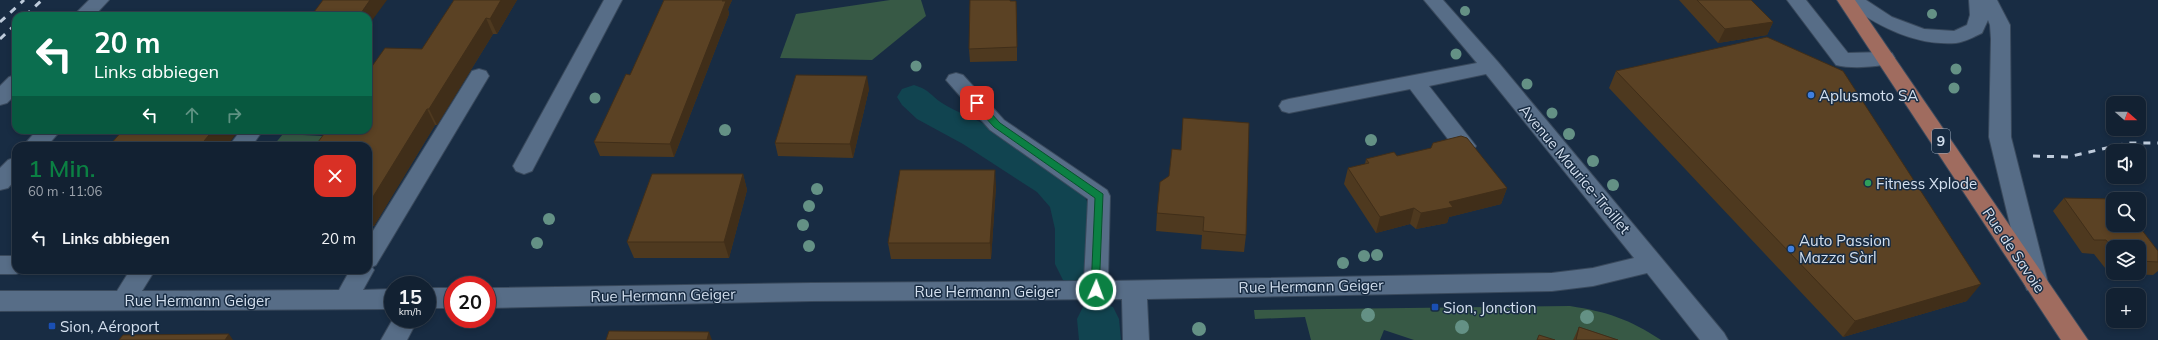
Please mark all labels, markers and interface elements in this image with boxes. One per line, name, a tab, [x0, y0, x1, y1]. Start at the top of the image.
text: 20 m	[94, 25, 160, 60]
icon: left	[28, 28, 80, 80]
text: Links abbiegen	[94, 60, 219, 83]
pin	[960, 86, 994, 120]
place label: Aplusmoto SA	[1819, 86, 1918, 105]
marker: Aplusmoto SA	[1806, 90, 1816, 100]
icon: arrive	[966, 92, 988, 114]
north arrow	[2106, 96, 2146, 136]
map controls	[2106, 96, 2146, 328]
street label: Avenue Maurice-Troillet	[1515, 100, 1635, 238]
icon: left	[139, 104, 161, 126]
icon: ahead	[181, 104, 203, 126]
icon: right	[223, 104, 245, 126]
road number: 9	[1932, 129, 1950, 153]
button: sound	[2106, 144, 2146, 184]
text: 1 Min.	[28, 153, 95, 183]
button: close	[314, 155, 356, 197]
place label: Fitness Xplode	[1876, 174, 1977, 193]
marker: Fitness Xplode	[1863, 178, 1873, 188]
text: 60 m · 11:06	[28, 183, 102, 199]
button: search	[2106, 192, 2146, 232]
street label: Rue de Savoie	[1979, 204, 2049, 296]
icon: left	[28, 227, 50, 249]
text: Links abbiegen	[62, 229, 170, 248]
text: 20 m	[321, 229, 356, 248]
place label: Auto Passion Mazza Sàrl	[1799, 231, 1891, 267]
button: layers	[2106, 240, 2146, 280]
marker: Auto Passion Mazza Sàrl	[1786, 244, 1796, 254]
position arrow	[1075, 269, 1117, 311]
street label: Rue Hermann Geiger	[1238, 275, 1384, 297]
speed limit sign: 20	[444, 276, 496, 328]
street label: Rue Hermann Geiger	[914, 282, 1060, 301]
text: 15	[398, 284, 422, 309]
street label: Rue Hermann Geiger	[590, 284, 736, 306]
button: +	[2106, 288, 2146, 328]
street label: Rue Hermann Geiger	[124, 291, 270, 310]
place label: Sion, Jonction	[1443, 298, 1537, 317]
marker: Sion, Jonction	[1430, 302, 1440, 312]
text: km/h	[399, 305, 421, 318]
place label: Sion, Aéroport	[60, 317, 159, 336]
marker: Sion, Aéroport	[47, 321, 57, 331]

